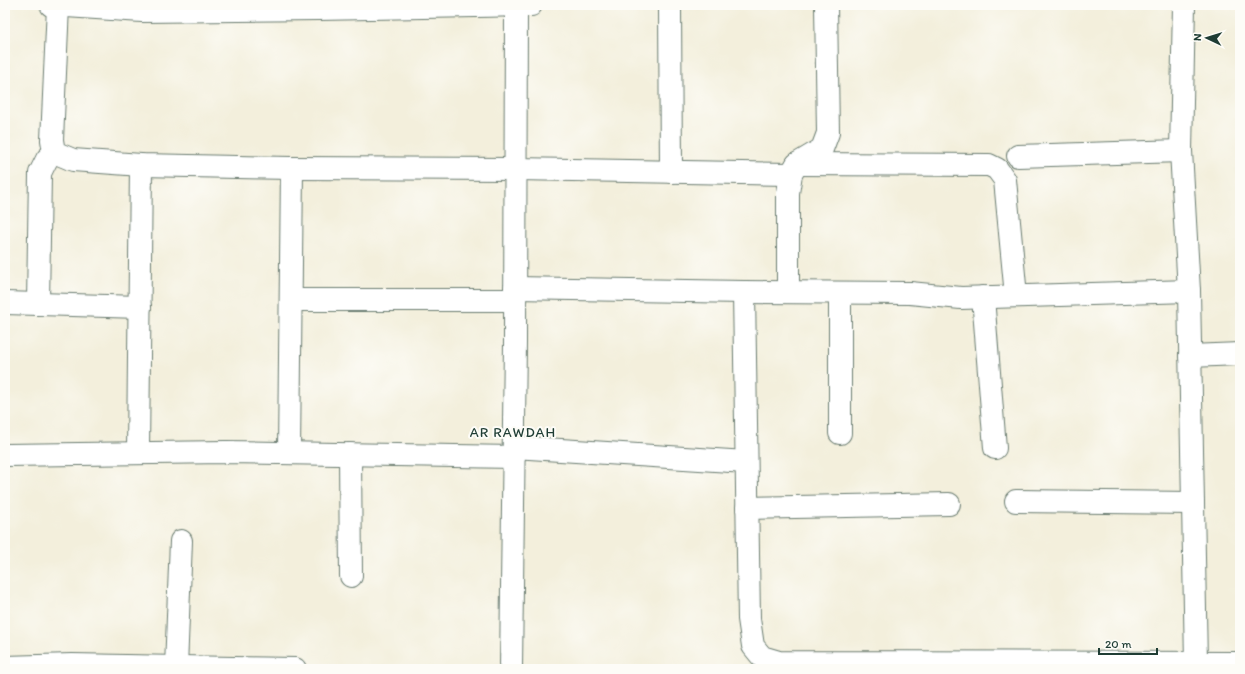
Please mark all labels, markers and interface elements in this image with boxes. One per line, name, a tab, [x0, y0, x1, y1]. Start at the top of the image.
north arrow	[1187, 18, 1227, 58]
text: N	[1191, 33, 1204, 42]
district label: AR RAWDAH	[470, 424, 556, 441]
scale bar	[1099, 630, 1157, 656]
text: 20 m	[1105, 637, 1132, 651]

